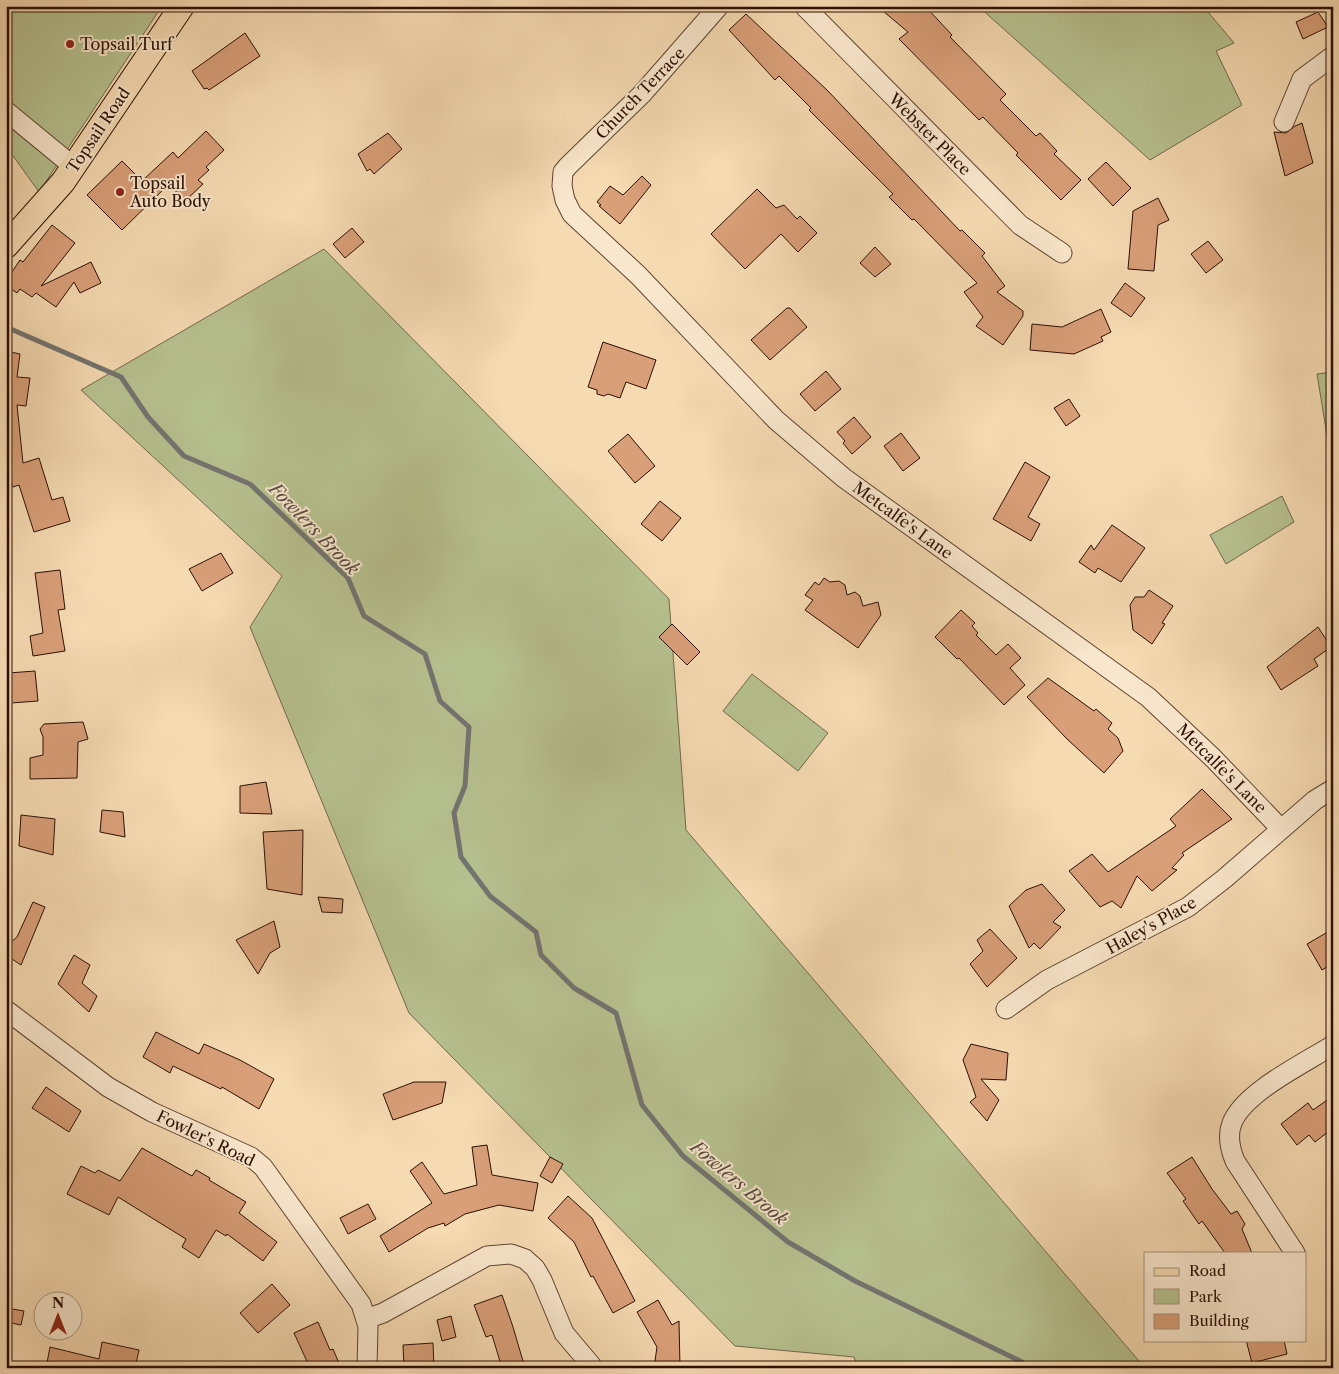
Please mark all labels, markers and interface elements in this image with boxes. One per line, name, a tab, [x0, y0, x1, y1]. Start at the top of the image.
place label: Topsail Turf	[80, 34, 175, 54]
marker: Topsail Turf	[64, 38, 76, 50]
street label: Church Terrace	[591, 43, 689, 143]
street label: Topsail Road	[62, 83, 134, 177]
street label: Webster Place	[884, 88, 975, 179]
place label: Topsail Auto Body	[129, 173, 212, 211]
marker: Topsail Auto Body	[114, 186, 126, 198]
water label: Fowlers Brook	[263, 477, 364, 580]
street label: Metcalfe's Lane	[849, 477, 957, 563]
street label: Metcalfe's Lane	[1173, 719, 1271, 817]
street label: Haley's Place	[1102, 892, 1200, 958]
street label: Fowler's Road	[154, 1106, 259, 1171]
water label: Fowlers Brook	[684, 1135, 793, 1230]
legend	[1144, 1252, 1306, 1342]
text: Road	[1189, 1261, 1226, 1280]
text: Park	[1189, 1287, 1223, 1306]
north arrow	[32, 1292, 82, 1342]
text: N	[52, 1294, 64, 1312]
text: Building	[1189, 1311, 1249, 1330]

